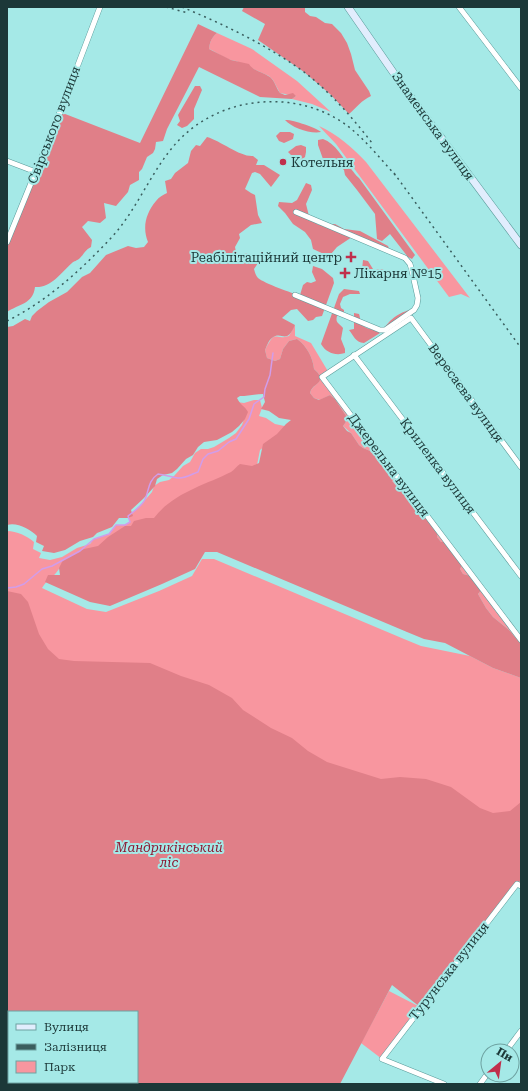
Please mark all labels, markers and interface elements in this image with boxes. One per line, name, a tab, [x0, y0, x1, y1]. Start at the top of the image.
street label: Свірського вулиця	[25, 64, 83, 186]
street label: Знаменська вулиця	[389, 69, 477, 183]
place label: Котельня	[291, 155, 353, 170]
marker: Котельня	[278, 157, 288, 167]
place label: Реабілітаційний центр	[191, 250, 342, 265]
marker: Реабілітаційний центр	[345, 251, 357, 263]
place label: Лікарня №15	[354, 266, 442, 281]
marker: Лікарня №15	[339, 267, 351, 279]
street label: Вересаєва вулиця	[425, 341, 507, 445]
street label: Джерельна вулиця	[345, 410, 433, 520]
street label: Криленка вулиця	[397, 415, 479, 517]
park label: Мандрикінський ліс	[114, 840, 223, 870]
street label: Турунська вулиця	[406, 919, 492, 1023]
legend	[8, 1011, 138, 1083]
text: Вулиця	[44, 1020, 89, 1034]
text: Залізниця	[44, 1040, 107, 1054]
north arrow	[480, 1043, 520, 1083]
text: Пн	[494, 1045, 515, 1065]
text: Парк	[44, 1060, 76, 1074]

